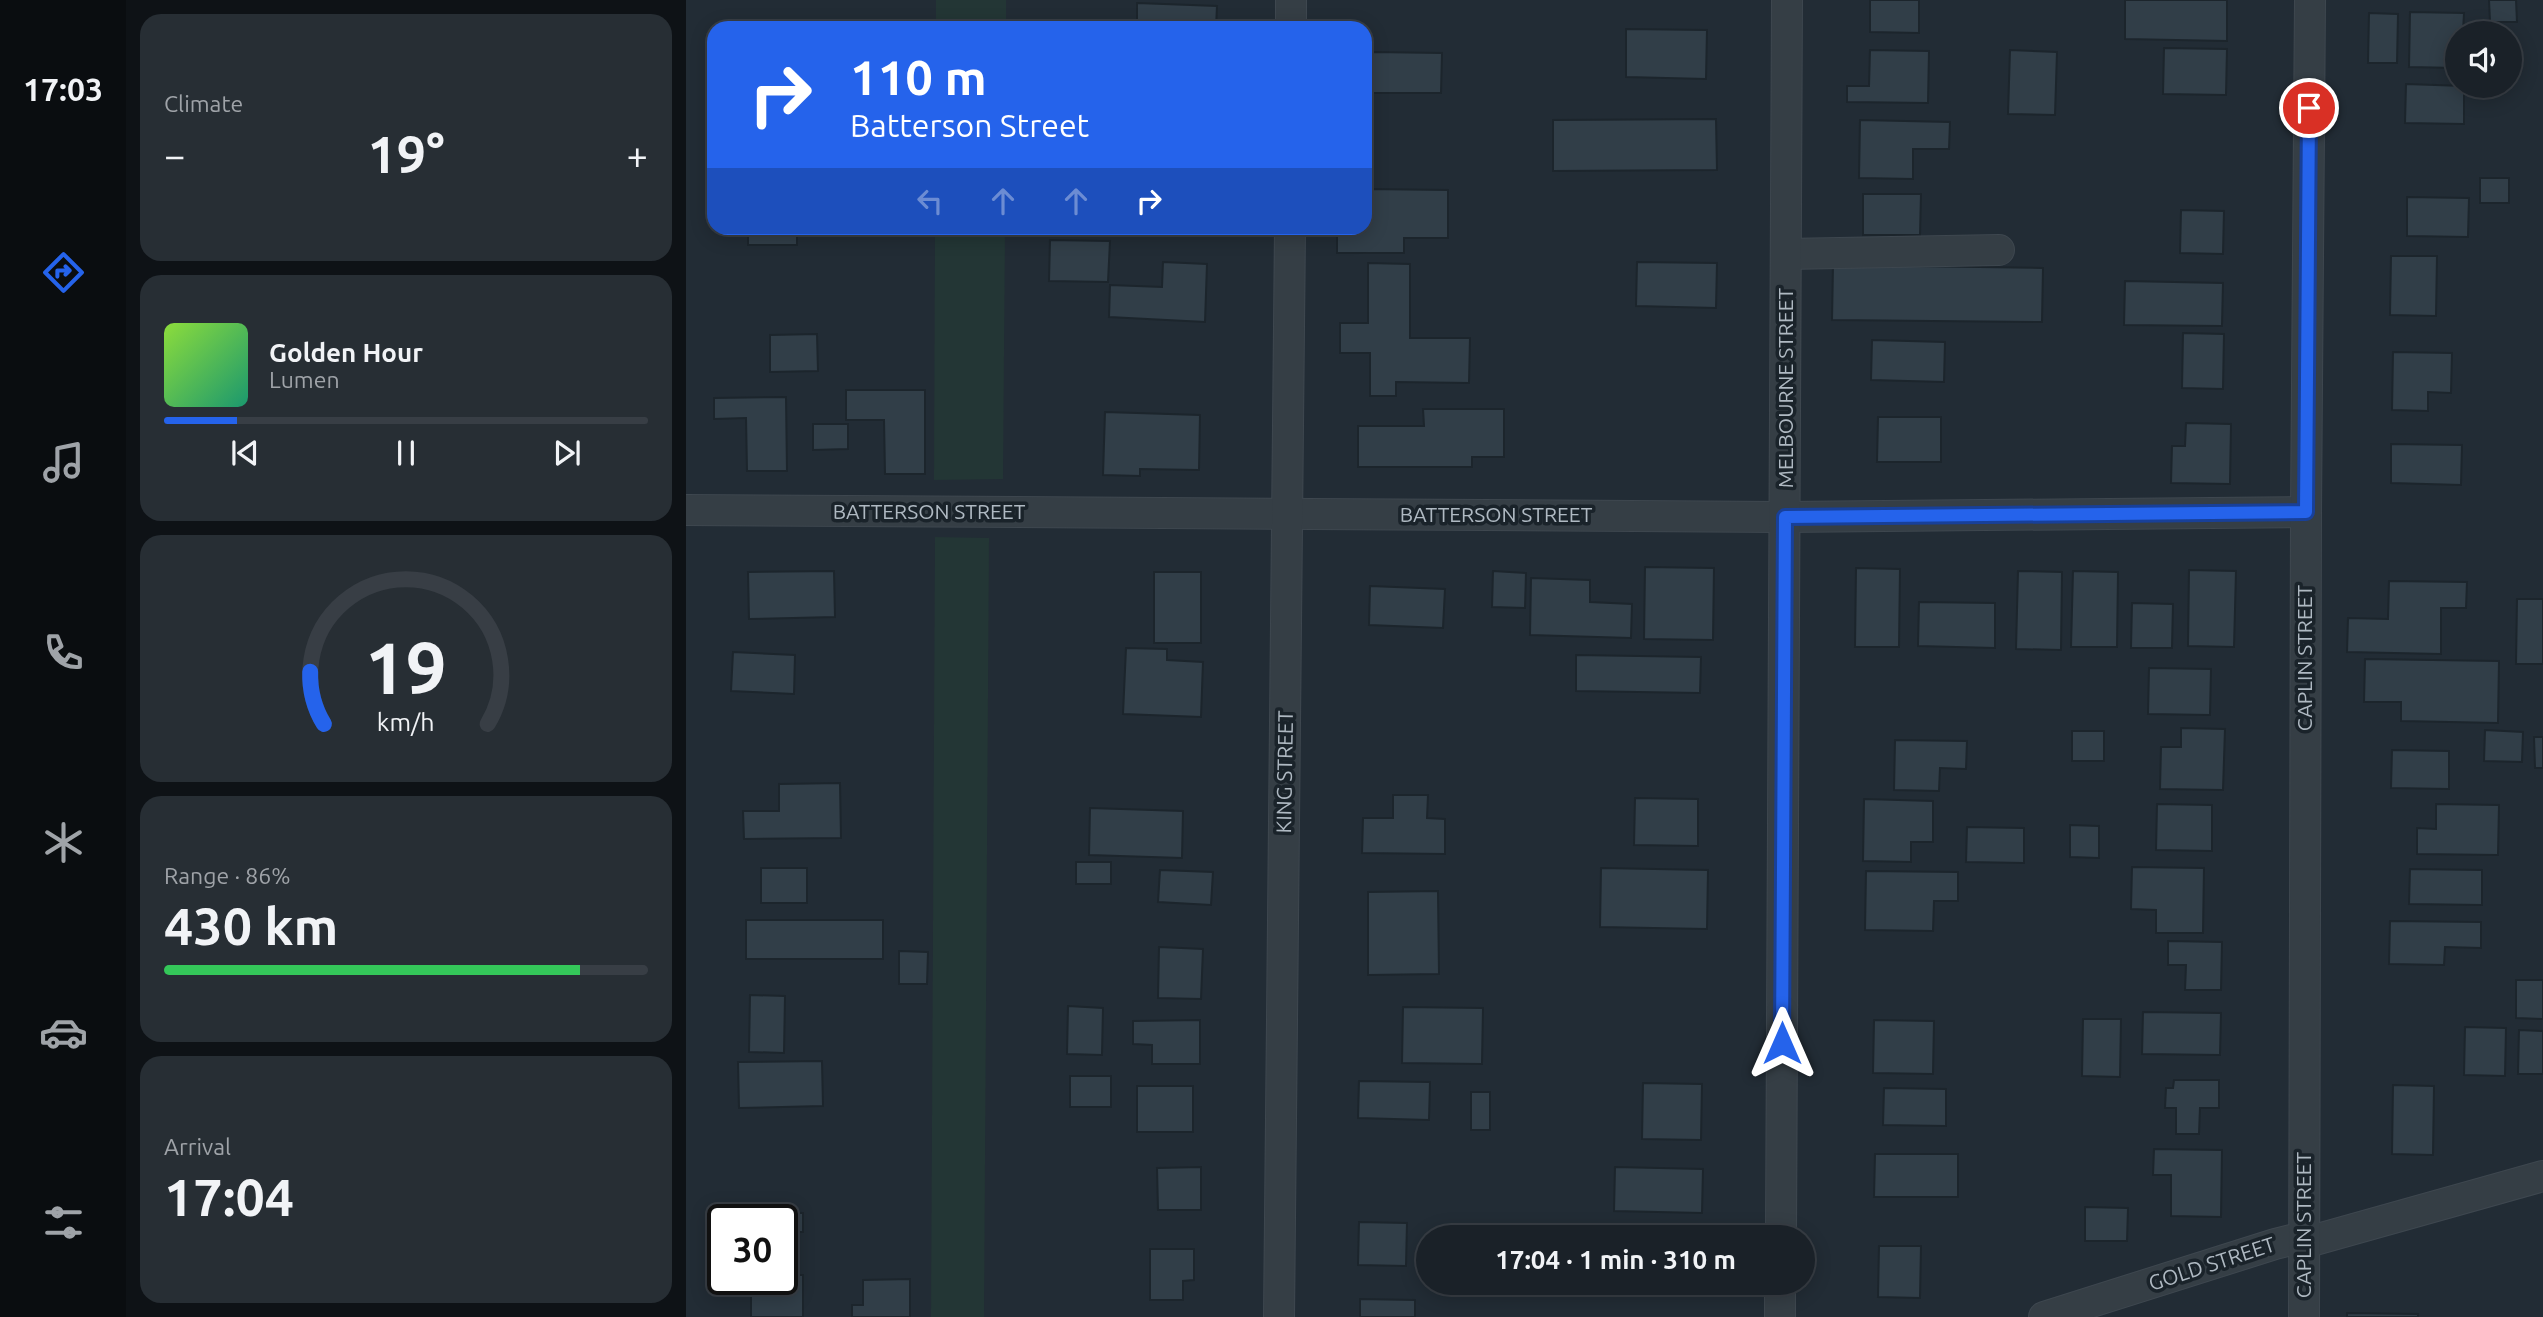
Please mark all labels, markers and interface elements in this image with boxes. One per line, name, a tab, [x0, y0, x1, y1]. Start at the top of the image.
map controls	[2445, 21, 2522, 98]
button: sound	[2445, 21, 2522, 98]
icon: right	[735, 49, 826, 140]
text: 110 m	[850, 49, 987, 104]
text: 17:03	[23, 71, 103, 107]
pin	[2279, 78, 2339, 138]
icon: arrive	[2290, 89, 2328, 127]
text: Climate	[164, 91, 243, 116]
text: Batterson Street	[850, 107, 1089, 143]
text: 19°	[367, 125, 445, 183]
text: −	[164, 134, 185, 176]
text: +	[627, 134, 648, 176]
icon: left	[911, 182, 949, 220]
icon: ahead	[984, 182, 1022, 220]
icon: ahead	[1057, 182, 1095, 220]
icon: right	[1130, 182, 1168, 220]
icon: directions	[39, 248, 88, 297]
street label: MELBOURNE STREET	[1773, 288, 1797, 488]
text: Golden Hour	[269, 338, 423, 367]
text: Lumen	[269, 367, 340, 392]
icon: previous	[226, 434, 264, 472]
icon: pause	[387, 434, 425, 472]
icon: next	[548, 434, 586, 472]
icon: music	[39, 438, 88, 487]
street label: BATTERSON STREET	[833, 499, 1026, 523]
street label: BATTERSON STREET	[1400, 502, 1593, 526]
street label: CAPLIN STREET	[2292, 584, 2316, 731]
text: 19	[365, 627, 447, 709]
icon: phone	[39, 628, 88, 677]
text: km/h	[377, 708, 435, 736]
street label: KING STREET	[1271, 710, 1297, 834]
icon: climate	[39, 818, 88, 867]
text: Range · 86%	[164, 863, 291, 888]
text: 430 km	[164, 897, 338, 955]
position arrow	[1745, 1006, 1819, 1080]
icon: car	[39, 1008, 88, 1057]
text: Arrival	[164, 1134, 231, 1159]
street label: CAPLIN STREET	[2291, 1151, 2315, 1298]
text: 17:04	[164, 1168, 294, 1226]
icon: filters	[39, 1198, 88, 1247]
speed limit sign: 30	[707, 1204, 798, 1295]
street label: GOLD STREET	[2145, 1231, 2278, 1295]
text: 17:04 · 1 min · 310 m	[1495, 1245, 1736, 1274]

